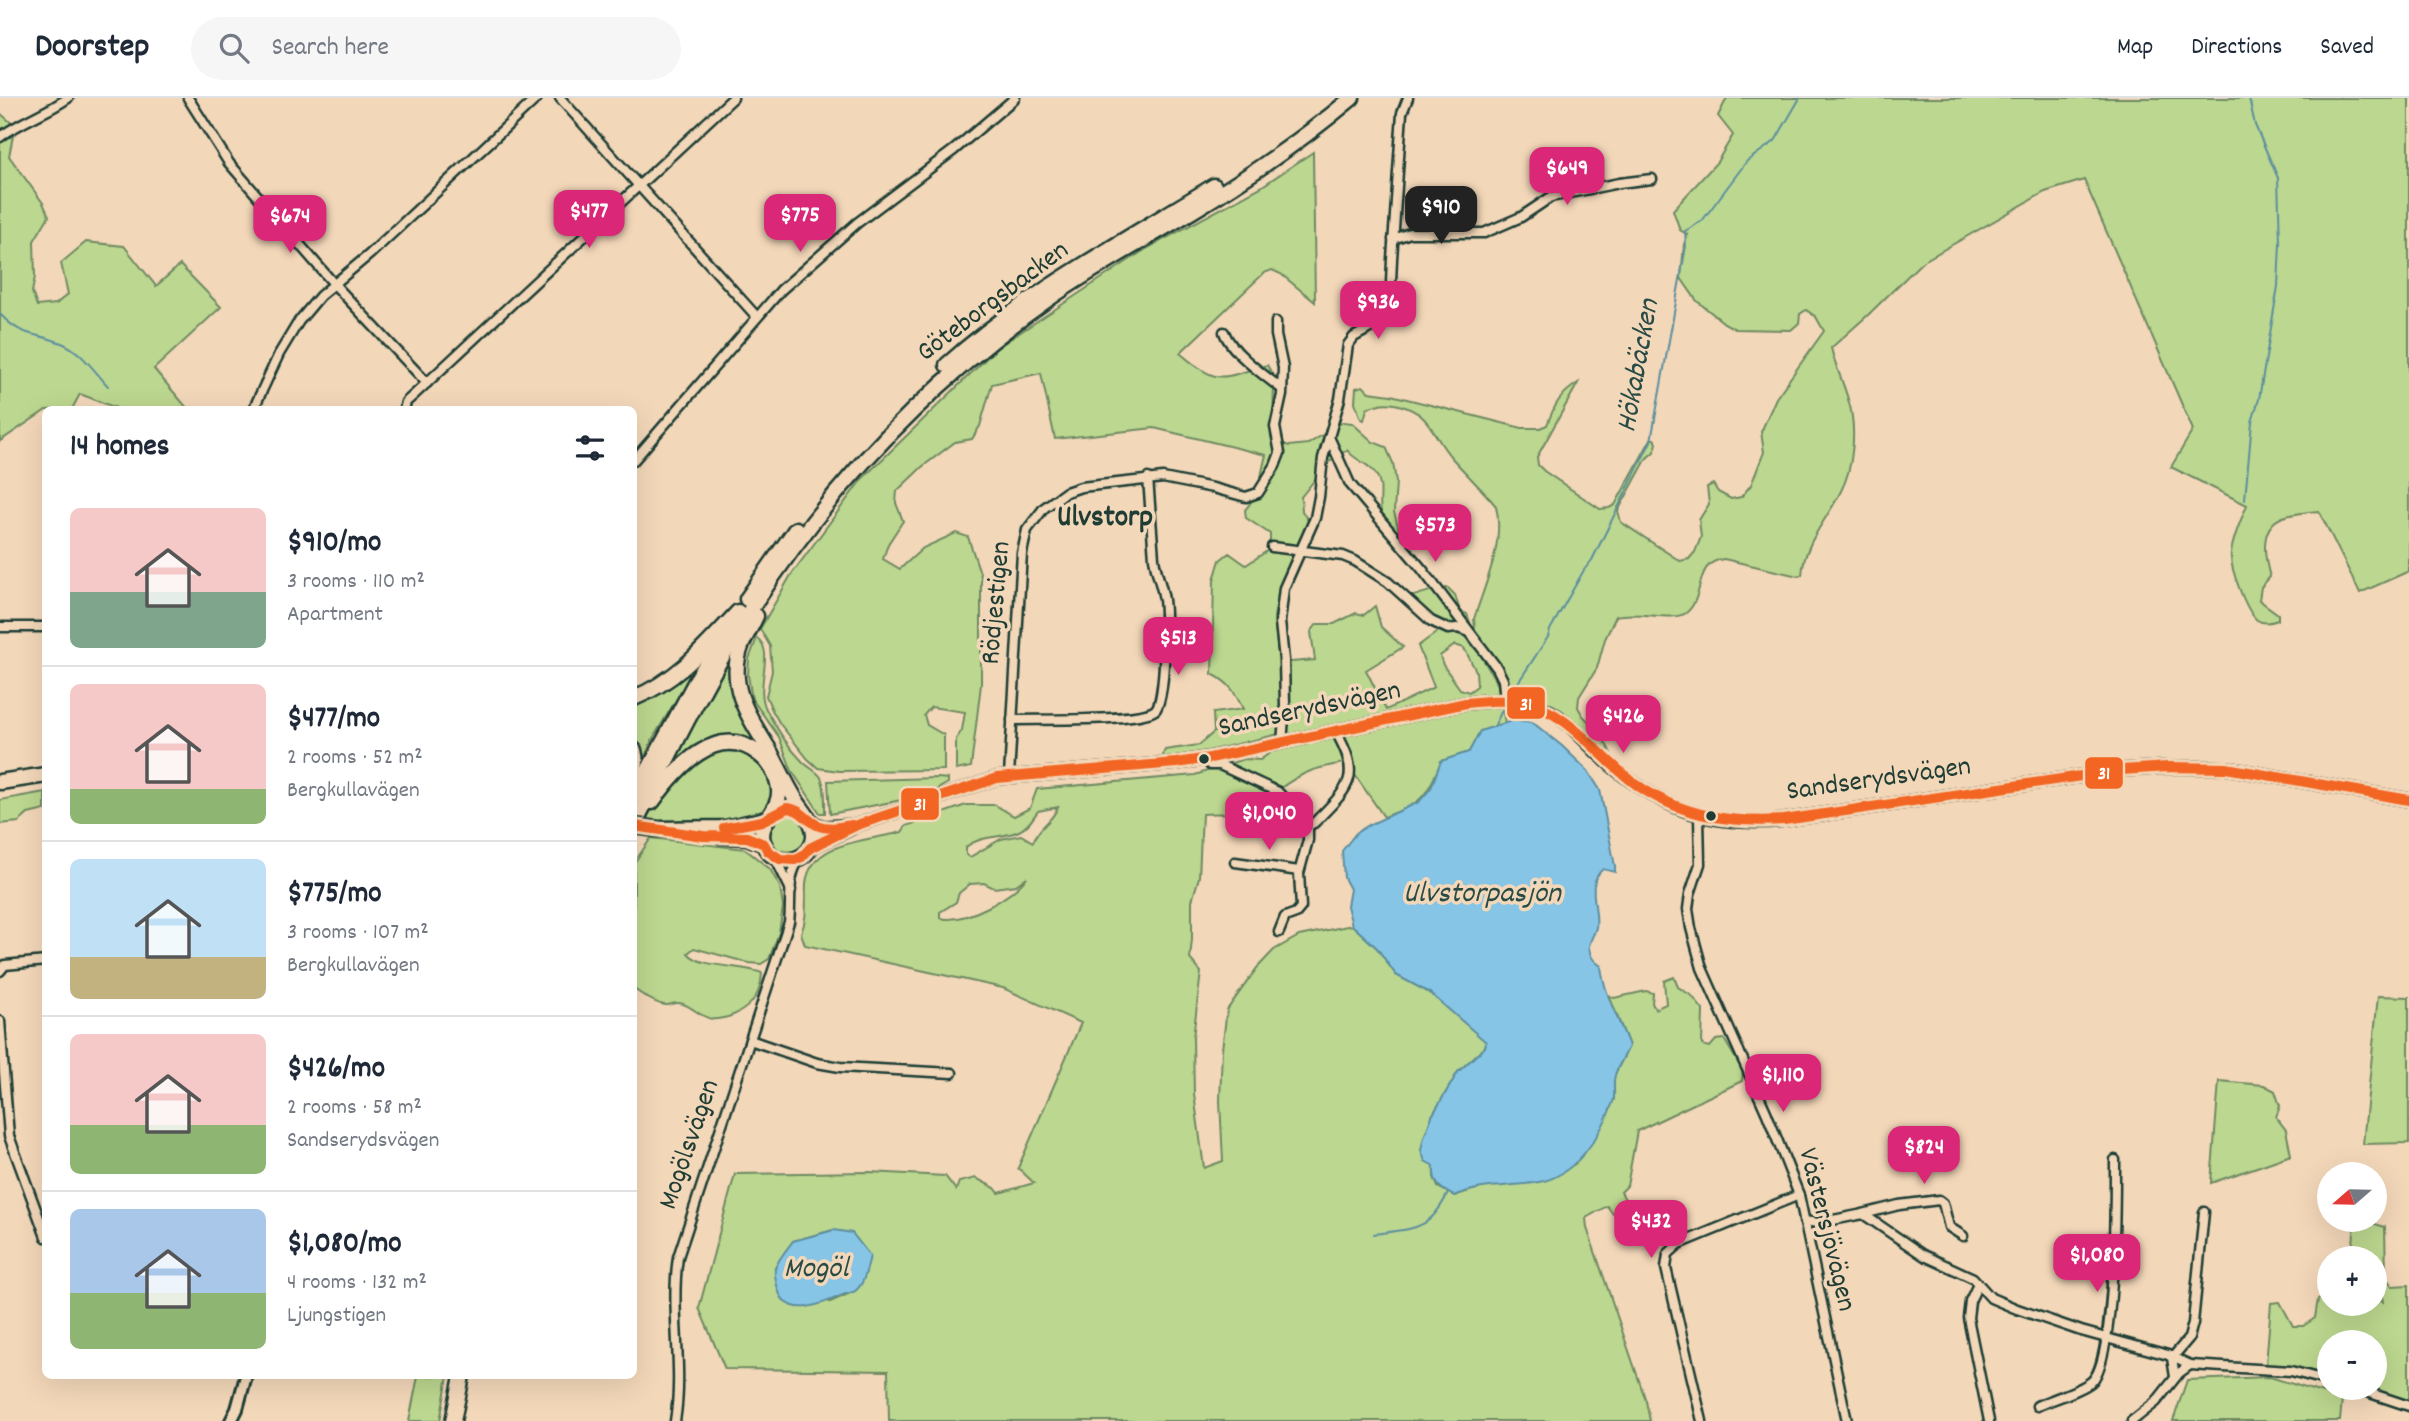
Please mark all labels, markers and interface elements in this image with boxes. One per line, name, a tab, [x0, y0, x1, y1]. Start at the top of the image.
search box	[191, 17, 681, 80]
text: Doorstep	[35, 25, 149, 72]
icon: search	[215, 29, 253, 67]
text: Search here	[271, 30, 389, 67]
text: Map	[2117, 31, 2153, 65]
text: Directions	[2191, 31, 2282, 65]
text: Saved	[2320, 31, 2374, 65]
pin: $649	[1526, 148, 1608, 207]
text: $649	[1545, 153, 1589, 186]
pin: $910	[1400, 186, 1482, 246]
pin: $477	[548, 190, 630, 250]
text: $910	[1421, 192, 1461, 225]
pin: $775	[759, 194, 841, 254]
pin: $674	[249, 195, 331, 255]
text: $477	[570, 196, 608, 229]
text: $775	[780, 200, 820, 233]
text: $674	[269, 201, 311, 234]
street label: Göteborgsbacken	[909, 232, 1079, 374]
pin: $936	[1337, 282, 1419, 341]
text: $936	[1356, 287, 1400, 320]
water label: Hökabäcken	[1607, 295, 1673, 436]
text: 14 homes	[70, 427, 169, 470]
icon: filters	[571, 429, 609, 467]
district label: Ulvstorp	[1057, 498, 1153, 541]
pin: $573	[1394, 504, 1476, 564]
text: $573	[1414, 510, 1456, 543]
text: $910/mo	[287, 523, 381, 566]
icon: home	[126, 536, 210, 620]
street label: Rödjestigen	[973, 540, 1023, 666]
text: 3 rooms · 110 m²	[287, 566, 425, 599]
text: Apartment	[287, 599, 383, 632]
pin: $513	[1137, 618, 1219, 677]
text: $513	[1159, 623, 1197, 656]
street label: Sandserydsvägen	[1215, 672, 1405, 750]
line badge: 31	[1506, 686, 1546, 720]
text: 31	[1520, 693, 1532, 720]
pin: $426	[1582, 696, 1664, 755]
text: $477/mo	[287, 699, 380, 742]
text: $426	[1602, 701, 1644, 734]
icon: home	[126, 712, 210, 796]
text: 2 rooms · 52 m²	[287, 742, 423, 775]
street label: Sandserydsvägen	[1784, 748, 1974, 814]
unlabelled marker	[1197, 752, 1211, 766]
line badge: 31	[2084, 756, 2124, 790]
text: 31	[2098, 762, 2110, 789]
text: Bergkullavägen	[287, 775, 420, 808]
line badge: 31	[900, 787, 940, 821]
pin: $1,040	[1212, 792, 1326, 852]
text: 31	[914, 793, 926, 820]
text: $1,040	[1241, 798, 1297, 831]
unlabelled marker	[1704, 809, 1718, 823]
text: $775/mo	[287, 874, 382, 917]
water label: Ulvstorpasjön	[1403, 874, 1562, 917]
icon: home	[126, 887, 210, 971]
text: 3 rooms · 107 m²	[287, 917, 429, 950]
text: Bergkullavägen	[287, 950, 420, 983]
text: $426/mo	[287, 1049, 385, 1092]
pin: $1,110	[1726, 1054, 1840, 1114]
text: $1,110	[1761, 1060, 1805, 1093]
icon: home	[126, 1062, 210, 1146]
street label: Mogölsvägen	[650, 1075, 732, 1215]
text: 2 rooms · 58 m²	[287, 1092, 422, 1125]
text: Sandserydsvägen	[287, 1125, 439, 1158]
pin: $824	[1883, 1126, 1965, 1186]
text: $824	[1904, 1132, 1944, 1165]
street label: Västersjövägen	[1785, 1144, 1865, 1316]
north arrow	[2317, 1162, 2387, 1232]
map controls	[2317, 1162, 2387, 1400]
pin: $432	[1610, 1200, 1692, 1260]
text: $432	[1630, 1206, 1672, 1239]
text: $1,080/mo	[287, 1224, 402, 1267]
pin: $1,080	[2040, 1234, 2154, 1294]
icon: home	[126, 1237, 210, 1321]
text: $1,080	[2069, 1240, 2125, 1273]
button: +	[2317, 1246, 2387, 1316]
water label: Mogöl	[784, 1249, 851, 1292]
text: 4 rooms · 132 m²	[287, 1267, 427, 1300]
text: Ljungstigen	[287, 1300, 386, 1333]
button: −	[2317, 1330, 2387, 1400]

